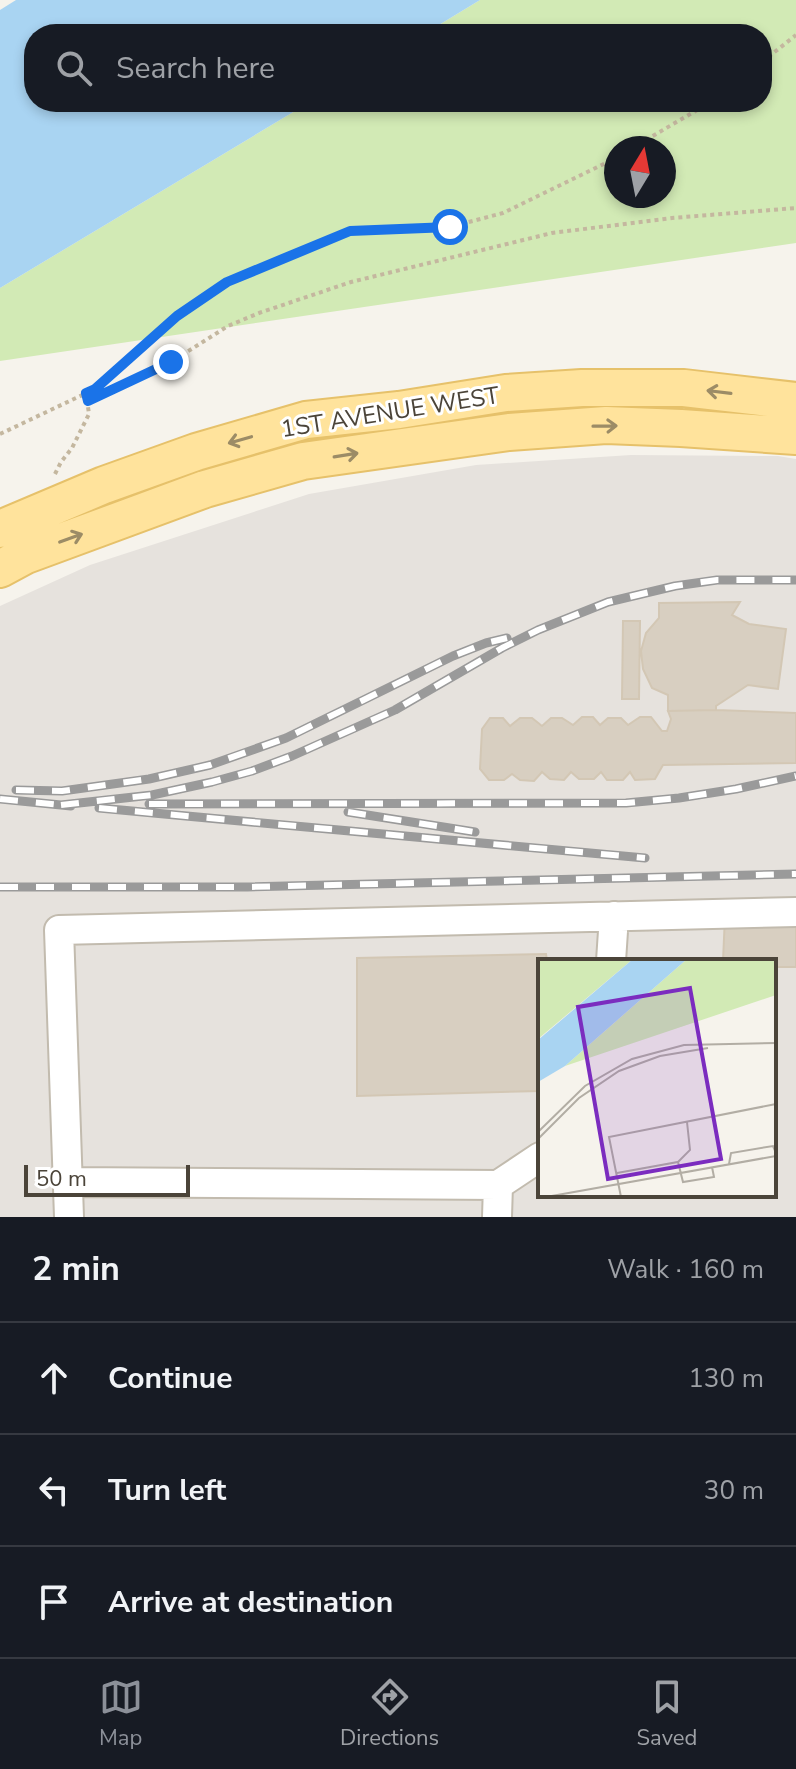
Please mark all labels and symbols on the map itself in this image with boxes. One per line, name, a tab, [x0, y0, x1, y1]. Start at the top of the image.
north arrow	[604, 136, 676, 208]
route start	[432, 209, 468, 245]
route end	[153, 344, 189, 380]
street label: 1ST AVENUE WEST	[279, 379, 502, 445]
one-way arrow	[706, 385, 732, 400]
one-way arrow	[591, 418, 618, 434]
one-way arrow	[227, 433, 253, 448]
one-way arrow	[333, 447, 359, 462]
one-way arrow	[59, 530, 83, 544]
inset map	[538, 959, 776, 1197]
scale bar	[24, 1161, 190, 1197]

